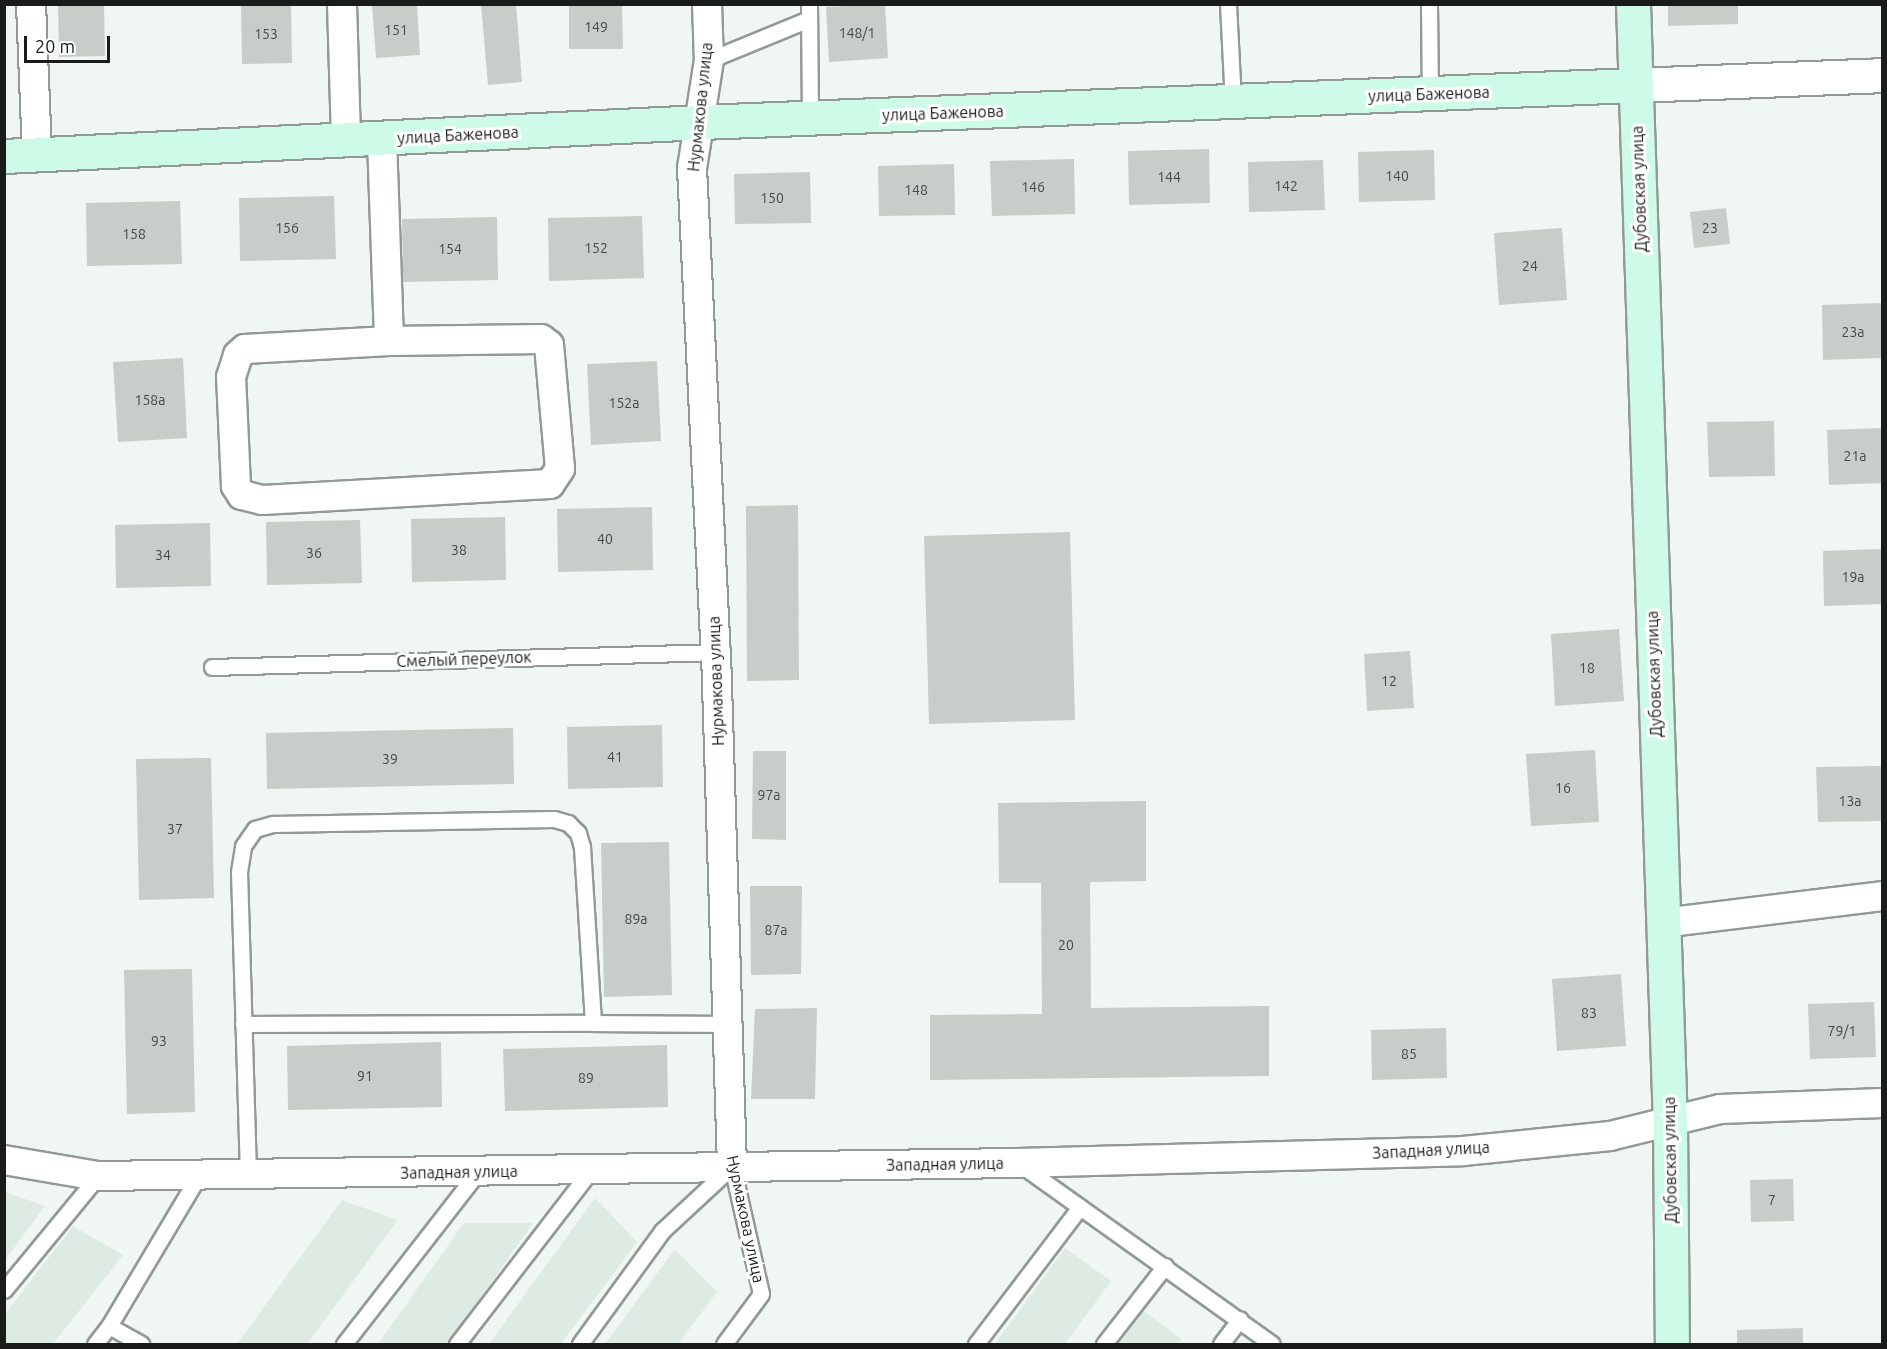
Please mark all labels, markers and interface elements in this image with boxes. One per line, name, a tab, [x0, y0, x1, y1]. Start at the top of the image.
house number: 149	[584, 19, 608, 35]
house number: 151	[384, 22, 408, 38]
scale bar	[27, 24, 112, 62]
house number: 148/1	[839, 25, 875, 41]
house number: 153	[254, 26, 278, 42]
text: 20 m	[35, 36, 75, 56]
street label: Нурмакова улица	[684, 41, 716, 173]
street label: улица Баженова	[1368, 82, 1490, 106]
street label: улица Баженова	[882, 101, 1004, 125]
street label: улица Баженова	[397, 122, 519, 148]
street label: Дубовская улица	[1627, 125, 1651, 253]
house number: 140	[1385, 168, 1409, 184]
house number: 144	[1157, 169, 1181, 185]
house number: 142	[1274, 178, 1298, 194]
house number: 146	[1021, 179, 1045, 195]
house number: 148	[904, 182, 928, 198]
house number: 150	[760, 190, 784, 206]
house number: 156	[275, 220, 299, 236]
house number: 23	[1702, 220, 1718, 236]
house number: 158	[122, 226, 146, 242]
house number: 152	[584, 240, 608, 256]
house number: 154	[438, 241, 462, 257]
house number: 24	[1522, 258, 1538, 274]
house number: 23а	[1842, 324, 1864, 340]
house number: 158а	[135, 392, 165, 408]
house number: 152а	[609, 395, 639, 411]
house number: 21а	[1844, 448, 1866, 464]
house number: 40	[597, 531, 613, 547]
house number: 38	[451, 542, 467, 558]
house number: 36	[306, 545, 322, 561]
house number: 34	[155, 547, 171, 563]
house number: 19а	[1842, 569, 1864, 585]
street label: Дубовская улица	[1642, 610, 1666, 738]
street label: Нурмакова улица	[704, 616, 728, 746]
street label: Смелый переулок	[396, 647, 532, 671]
house number: 18	[1579, 660, 1595, 676]
house number: 12	[1381, 673, 1397, 689]
house number: 41	[607, 749, 623, 765]
house number: 39	[382, 751, 398, 767]
house number: 16	[1555, 780, 1571, 796]
house number: 97а	[758, 787, 780, 803]
house number: 13а	[1839, 793, 1861, 809]
house number: 37	[167, 821, 183, 837]
house number: 89а	[625, 911, 647, 927]
house number: 87а	[765, 922, 787, 938]
house number: 20	[1058, 937, 1074, 953]
house number: 83	[1581, 1005, 1597, 1021]
house number: 79/1	[1828, 1023, 1856, 1039]
house number: 93	[151, 1033, 167, 1049]
house number: 85	[1401, 1046, 1417, 1062]
house number: 91	[357, 1068, 373, 1084]
house number: 89	[578, 1070, 594, 1086]
street label: Дубовская улица	[1659, 1096, 1681, 1224]
street label: Западная улица	[1372, 1137, 1490, 1163]
street label: Нурмакова улица	[723, 1153, 769, 1285]
street label: Западная улица	[886, 1153, 1004, 1175]
street label: Западная улица	[400, 1161, 518, 1183]
house number: 7	[1768, 1192, 1776, 1208]

